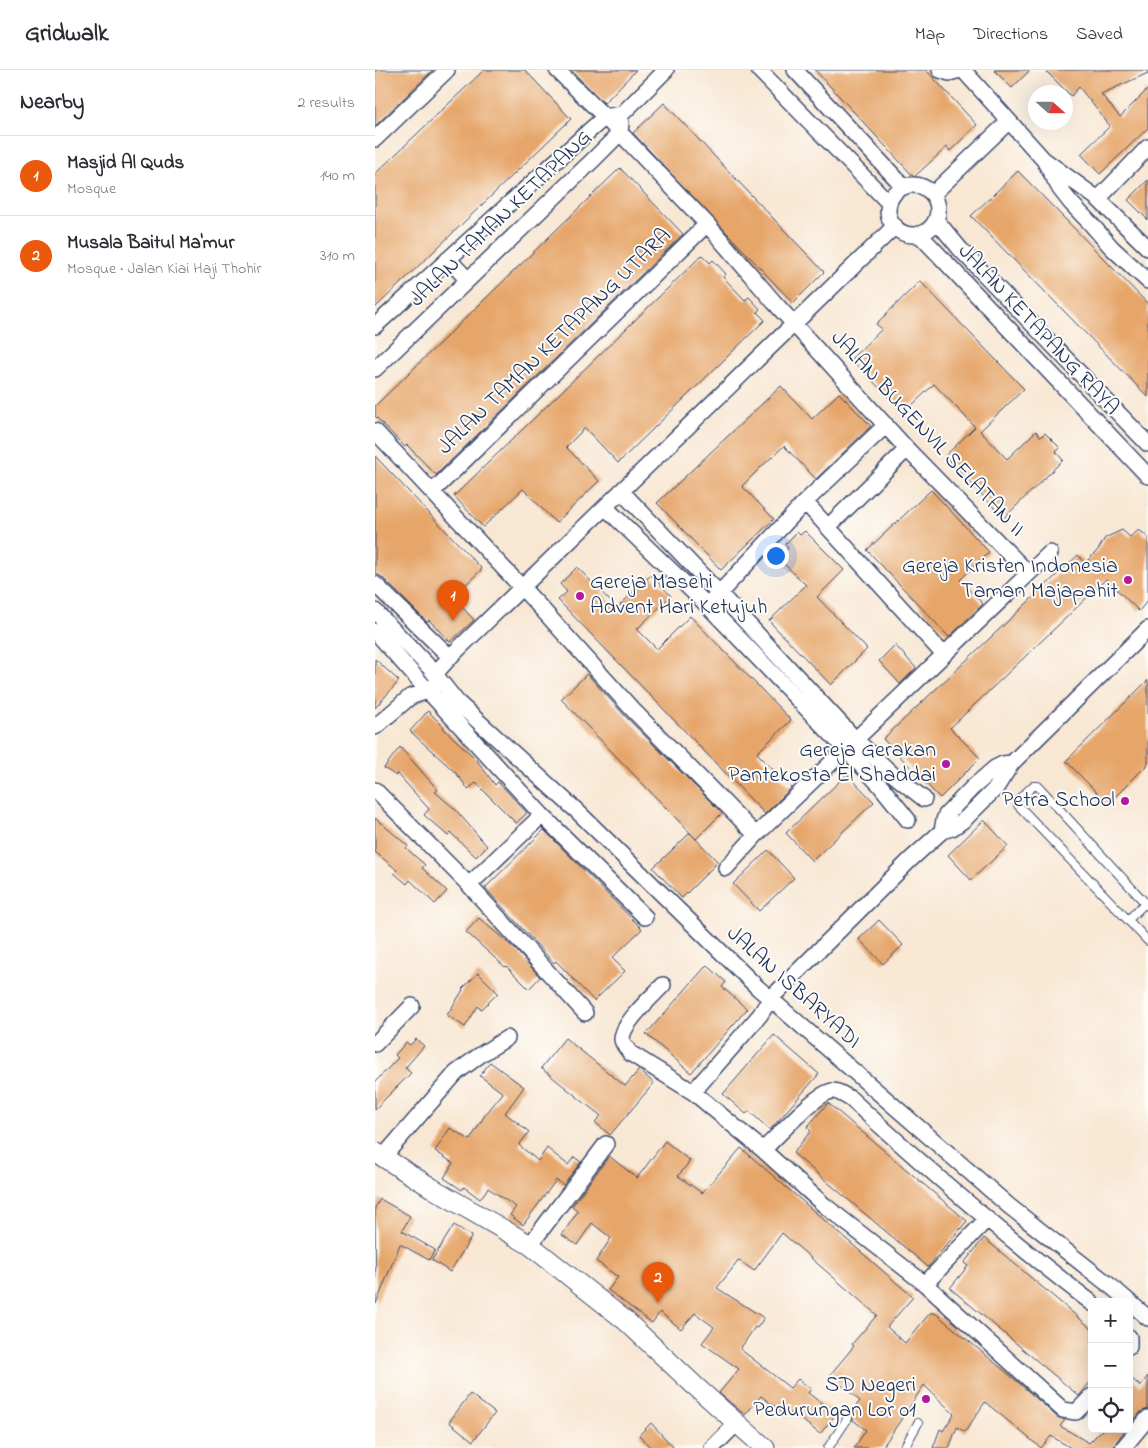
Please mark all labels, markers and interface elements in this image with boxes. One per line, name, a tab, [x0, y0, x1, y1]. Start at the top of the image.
text: Gridwalk	[25, 17, 109, 52]
text: Map	[915, 22, 945, 48]
text: Directions	[973, 22, 1048, 48]
text: Saved	[1076, 22, 1123, 48]
north arrow	[1028, 85, 1073, 130]
text: Nearby	[20, 88, 84, 118]
text: 2 results	[297, 91, 355, 115]
street label: JALAN TAMAN KETAPANG	[402, 123, 600, 315]
text: Masjid Al Quds	[67, 150, 184, 177]
text: 1	[33, 164, 39, 188]
text: 140 m	[320, 164, 355, 188]
text: Mosque	[67, 177, 116, 201]
street label: JALAN TAMAN KETAPANG UTARA	[431, 221, 679, 463]
text: Musala Baitul Ma'mur	[67, 230, 234, 257]
street label: JALAN KETAPANG RAYA	[950, 237, 1126, 423]
text: 2	[32, 244, 40, 268]
text: 310 m	[320, 244, 355, 268]
text: Mosque · Jalan Kiai Haji Thohir	[67, 257, 261, 281]
street label: JALAN BUGENVIL SELATAN II	[822, 324, 1032, 544]
your location	[763, 543, 789, 569]
place label: Gereja Kristen Indonesia Taman Majapahit	[902, 551, 1119, 608]
place label: Gereja Masehi Advent Hari Ketujuh	[590, 567, 767, 624]
marker: Gereja Kristen Indonesia Taman Majapahit	[1122, 574, 1134, 586]
pin: 1	[437, 580, 469, 621]
marker: Gereja Masehi Advent Hari Ketujuh	[574, 590, 586, 602]
place label: Gereja Gerakan Pantekosta El Shaddai	[728, 735, 936, 792]
marker: Gereja Gerakan Pantekosta El Shaddai	[940, 758, 952, 770]
place label: Petra School	[1002, 785, 1115, 817]
marker: Petra School	[1119, 795, 1131, 807]
street label: JALAN ISBARYADI	[719, 919, 867, 1057]
pin: 2	[642, 1262, 674, 1303]
map controls	[1088, 1298, 1133, 1433]
button: +	[1088, 1298, 1133, 1343]
button: −	[1088, 1343, 1133, 1388]
place label: SD Negeri Pedurungan Lor 01	[753, 1370, 916, 1428]
button: locate	[1088, 1388, 1133, 1433]
marker: SD Negeri Pedurungan Lor 01	[920, 1393, 932, 1405]

